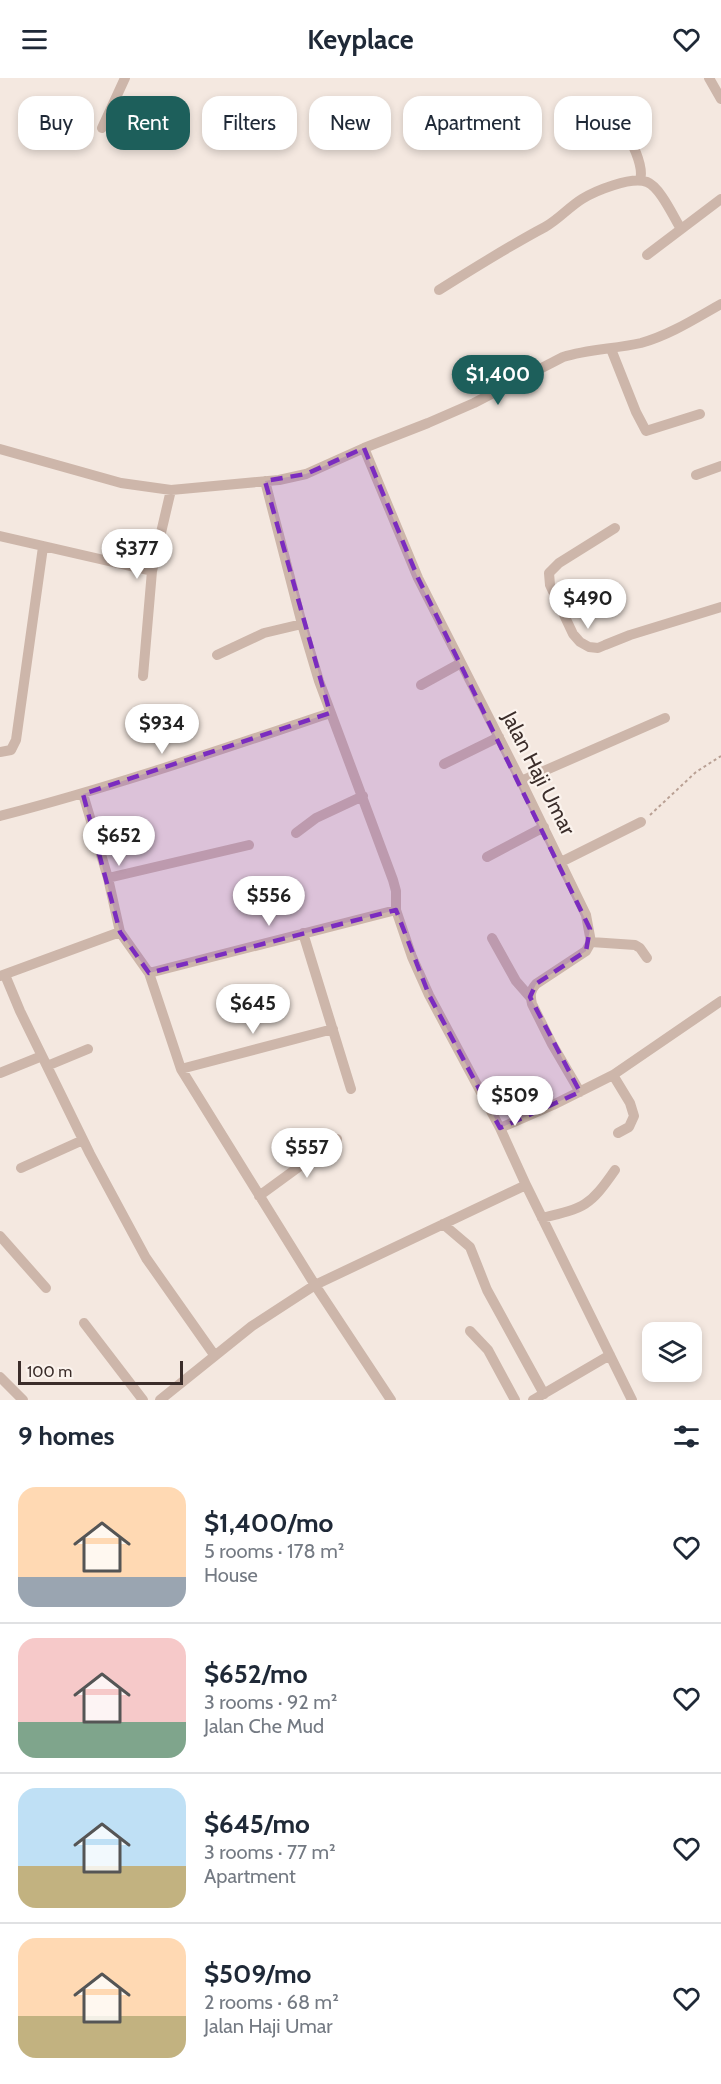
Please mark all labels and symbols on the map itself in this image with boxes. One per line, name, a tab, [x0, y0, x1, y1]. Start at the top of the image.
pin: $1,400	[449, 355, 547, 406]
pin: $377	[101, 529, 173, 580]
pin: $490	[552, 579, 624, 630]
pin: $934	[126, 704, 198, 755]
street label: Jalan Haji Umar	[496, 706, 581, 840]
pin: $652	[83, 816, 155, 867]
pin: $556	[233, 876, 305, 927]
pin: $645	[217, 984, 289, 1035]
pin: $509	[479, 1076, 551, 1127]
pin: $557	[271, 1128, 343, 1179]
scale bar	[18, 1358, 183, 1386]

